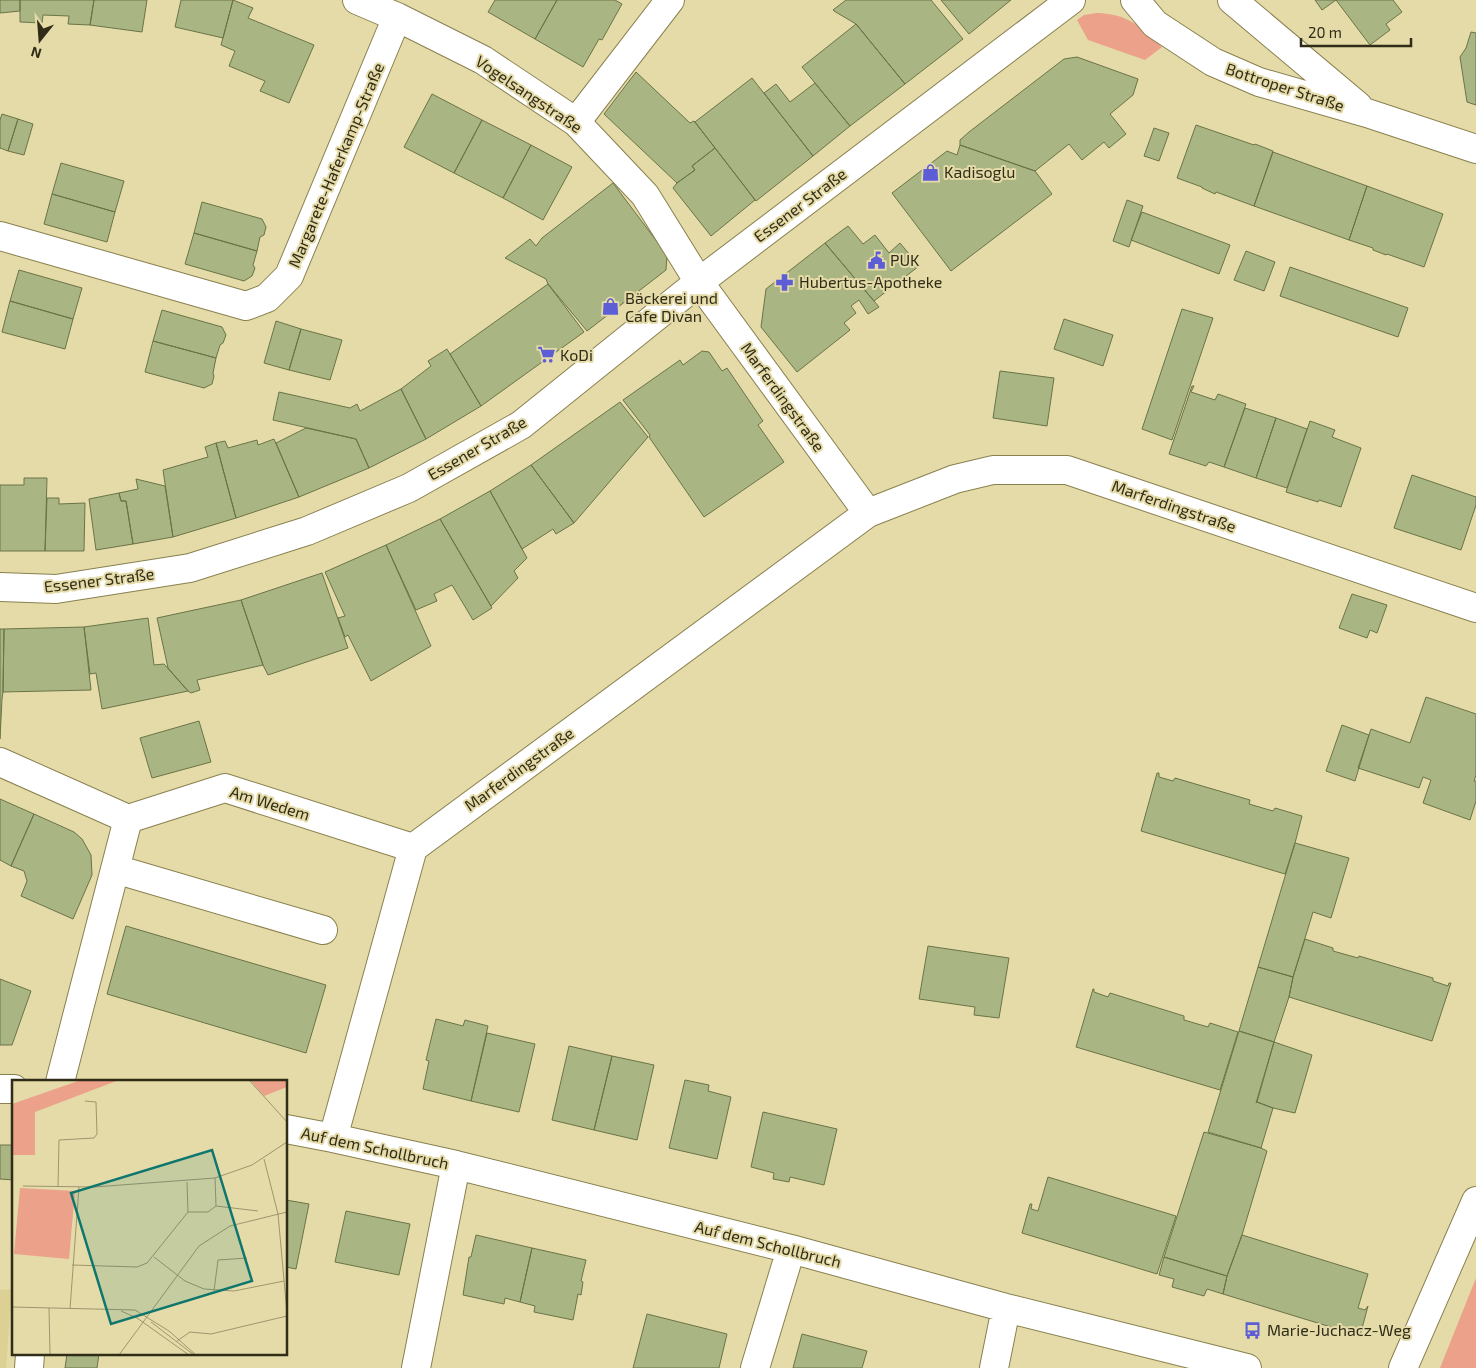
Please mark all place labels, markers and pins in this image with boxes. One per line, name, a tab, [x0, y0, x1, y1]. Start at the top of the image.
shop icon: Kadisoglu	[920, 162, 940, 182]
place label: Kadisoglu	[944, 162, 1015, 181]
public building icon: PUK	[866, 250, 886, 270]
place label: PUK	[890, 250, 920, 269]
pharmacy icon: Hubertus-Apotheke	[775, 272, 795, 292]
place label: Hubertus-Apotheke	[799, 272, 942, 291]
place label: Bäckerei und Cafe Divan	[625, 288, 718, 325]
shop icon: Bäckerei und Cafe Divan	[601, 297, 621, 317]
supermarket icon: KoDi	[536, 345, 556, 365]
place label: KoDi	[560, 345, 593, 364]
bus stop icon: Marie-Juchacz-Weg	[1243, 1320, 1263, 1340]
place label: Marie-Juchacz-Weg	[1267, 1320, 1411, 1339]

